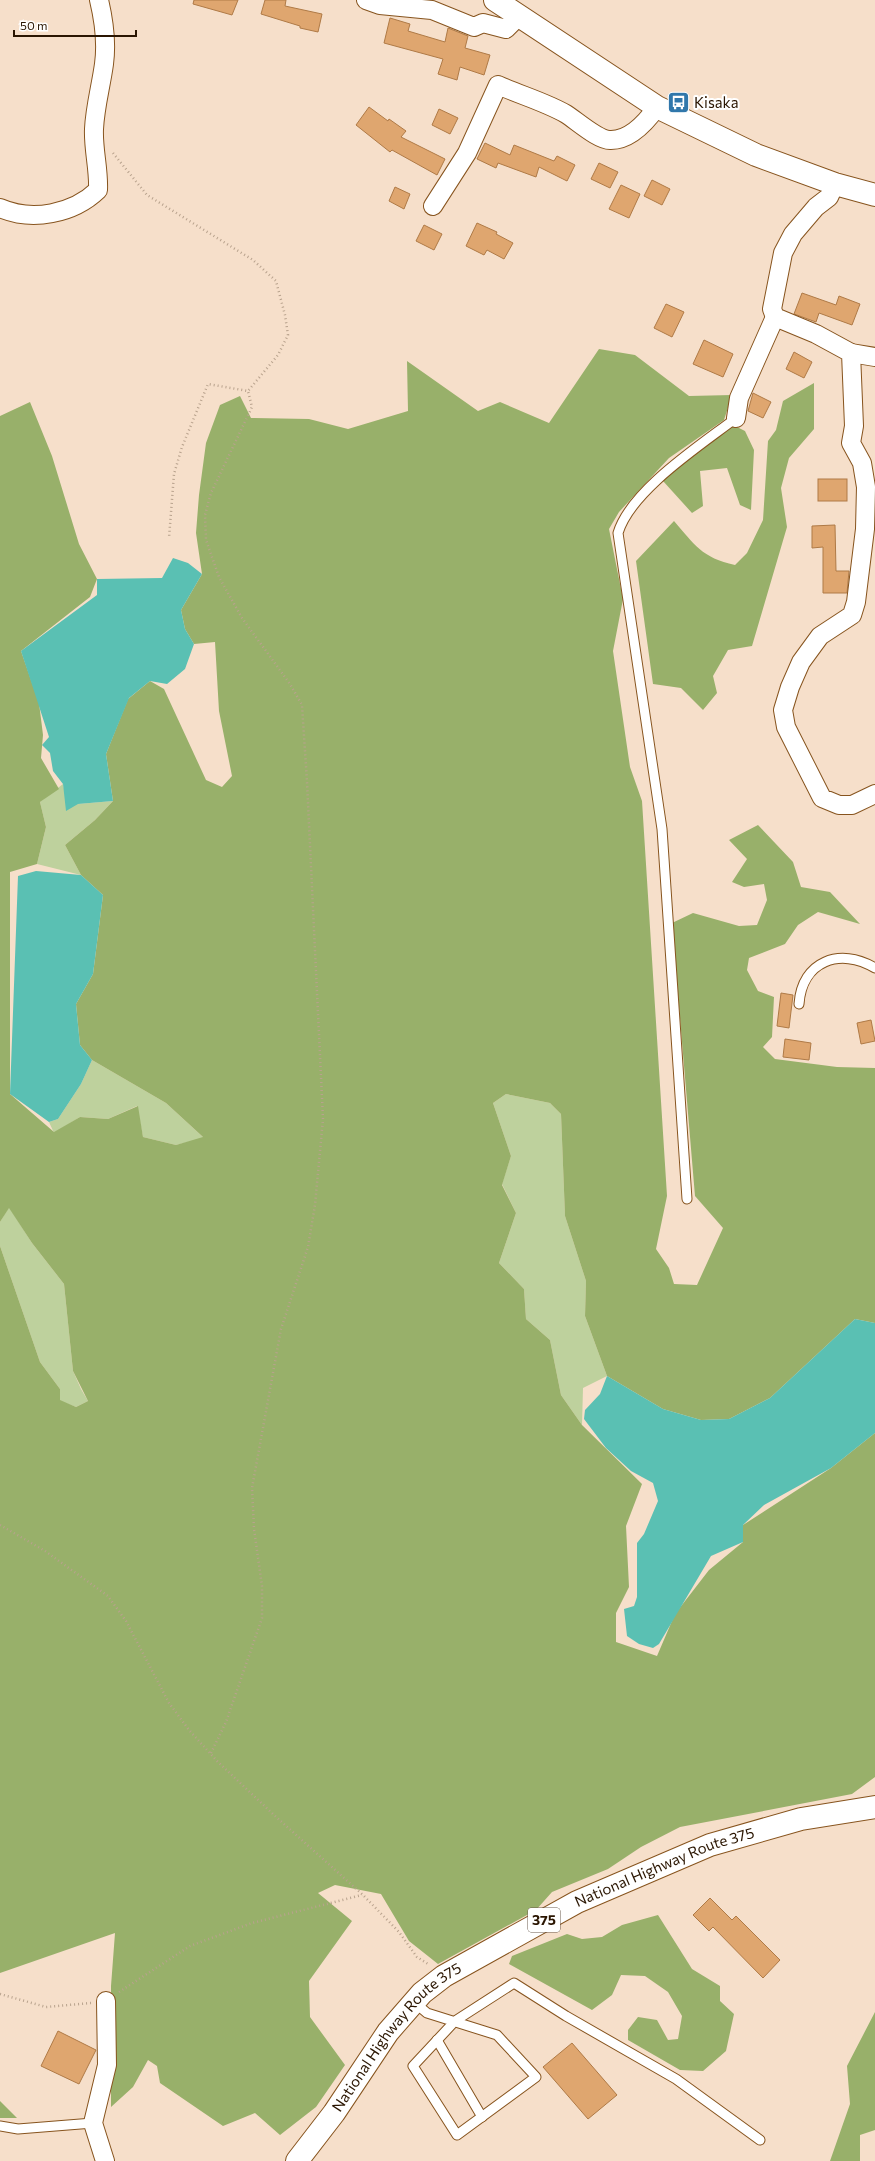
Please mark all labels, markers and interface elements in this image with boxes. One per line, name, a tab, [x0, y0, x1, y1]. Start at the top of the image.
scale bar	[14, 12, 136, 38]
text: 50 m	[20, 18, 48, 32]
bus stop icon: Kisaka	[665, 90, 691, 116]
place label: Kisaka	[694, 93, 739, 111]
street label: National Highway Route 375	[572, 1823, 756, 1910]
road number: 375	[528, 1908, 560, 1932]
street label: National Highway Route 375	[328, 1958, 464, 2115]

